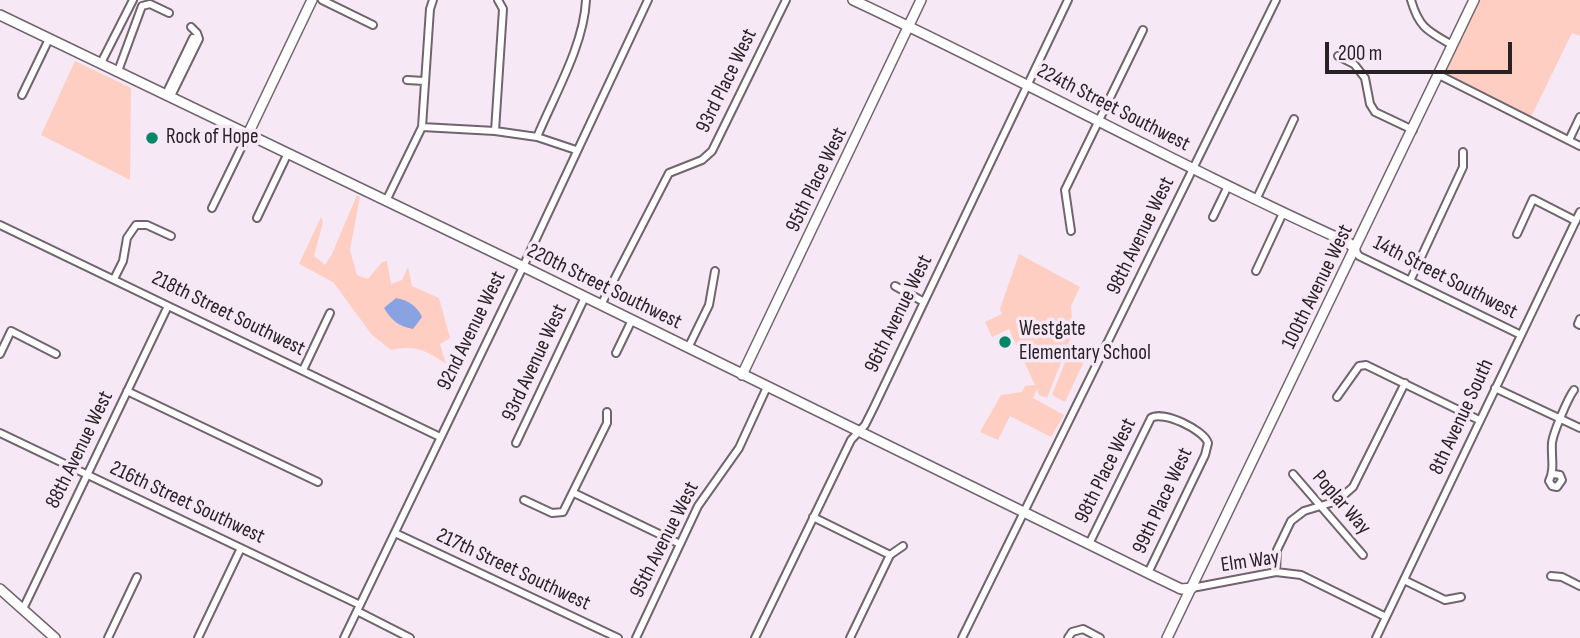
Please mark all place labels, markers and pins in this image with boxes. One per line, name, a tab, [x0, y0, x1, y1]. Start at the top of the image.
place label: Rock of Hope	[166, 125, 259, 151]
marker: Rock of Hope	[144, 130, 160, 146]
place label: Westgate Elementary School	[1019, 317, 1151, 367]
marker: Westgate Elementary School	[997, 334, 1013, 350]

